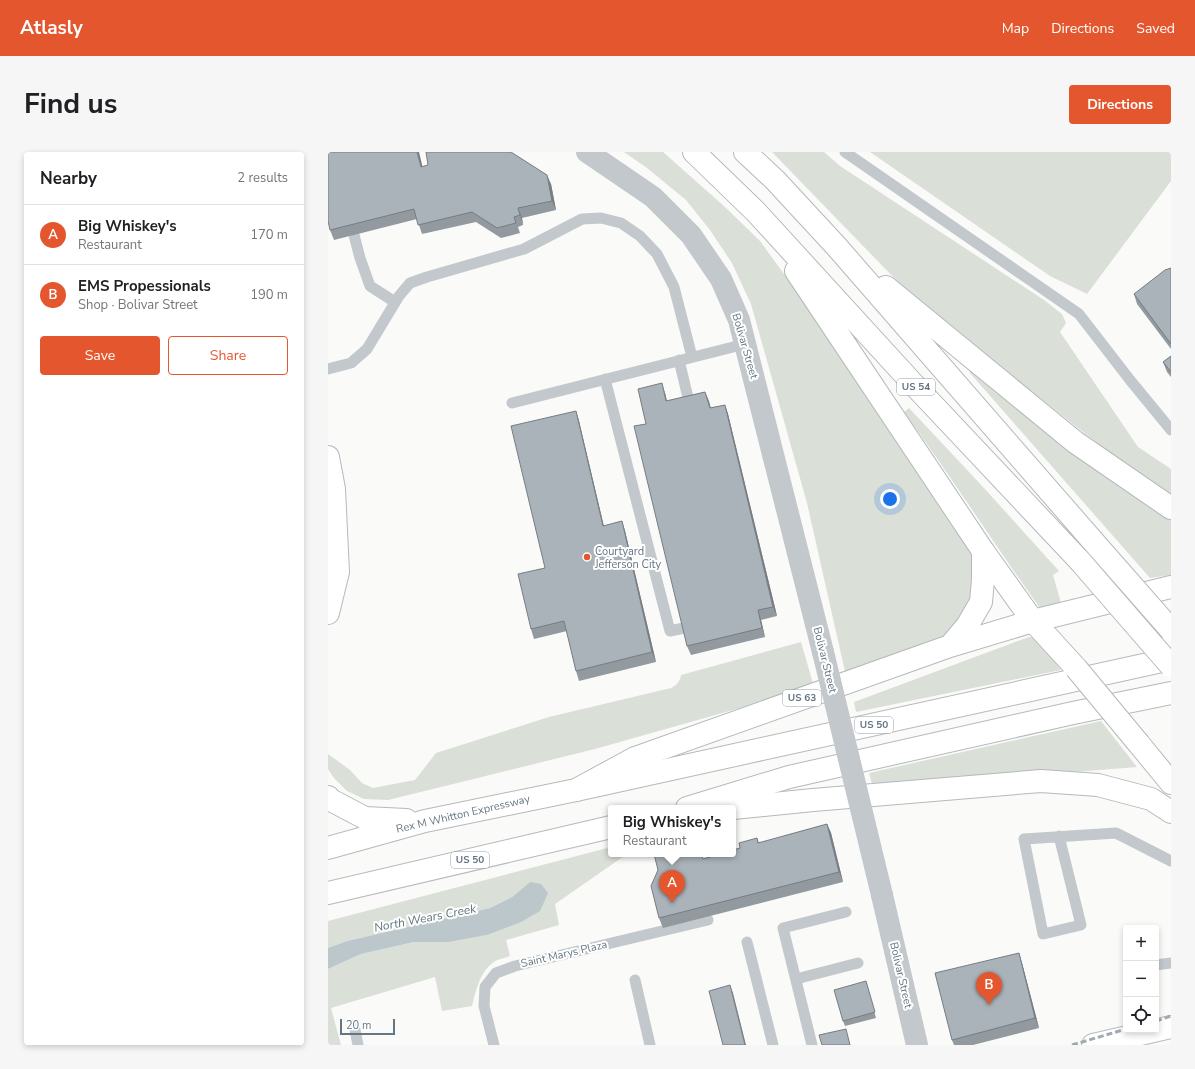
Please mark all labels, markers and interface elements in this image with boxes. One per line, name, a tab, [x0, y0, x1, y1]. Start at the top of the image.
text: Atlasly	[20, 15, 83, 41]
text: Map	[1002, 19, 1029, 38]
text: Directions	[1051, 19, 1114, 38]
text: Saved	[1136, 19, 1175, 38]
text: Find us	[24, 85, 118, 123]
button: Directions	[1069, 85, 1171, 124]
text: Nearby	[40, 167, 97, 190]
text: 2 results	[237, 169, 288, 187]
text: Big Whiskey's	[78, 216, 177, 236]
text: A	[48, 226, 58, 244]
text: 170 m	[250, 226, 288, 244]
text: Restaurant	[78, 236, 142, 254]
text: EMS Propessionals	[78, 276, 211, 296]
text: B	[49, 286, 57, 304]
text: 190 m	[250, 286, 288, 304]
text: Shop · Bolivar Street	[78, 296, 198, 314]
street label: Bolivar Street	[728, 311, 762, 381]
button: Save	[40, 336, 160, 375]
button: Share	[168, 336, 288, 375]
road number: US 54	[897, 379, 935, 395]
your location	[880, 489, 900, 509]
place label: Courtyard Jefferson City	[594, 544, 661, 572]
marker: Courtyard Jefferson City	[582, 552, 592, 562]
street label: Bolivar Street	[810, 625, 840, 695]
road number: US 63	[783, 690, 821, 706]
road number: US 50	[855, 717, 893, 733]
street label: Rex M Whitton Expressway	[395, 791, 532, 837]
popup	[608, 805, 736, 857]
text: Big Whiskey's	[623, 812, 721, 832]
text: Restaurant	[623, 832, 687, 850]
road number: US 50	[451, 852, 489, 868]
pin: A	[659, 870, 685, 903]
water label: North Wears Creek	[373, 900, 478, 936]
map controls	[1123, 925, 1159, 1033]
button: +	[1123, 925, 1159, 961]
street label: Saint Marys Plaza	[519, 937, 609, 971]
street label: Bolivar Street	[886, 940, 916, 1010]
button: −	[1123, 961, 1159, 997]
pin: B	[976, 972, 1002, 1005]
button: locate	[1123, 997, 1159, 1033]
scale bar	[340, 1017, 395, 1036]
text: 20 m	[346, 1018, 371, 1033]

